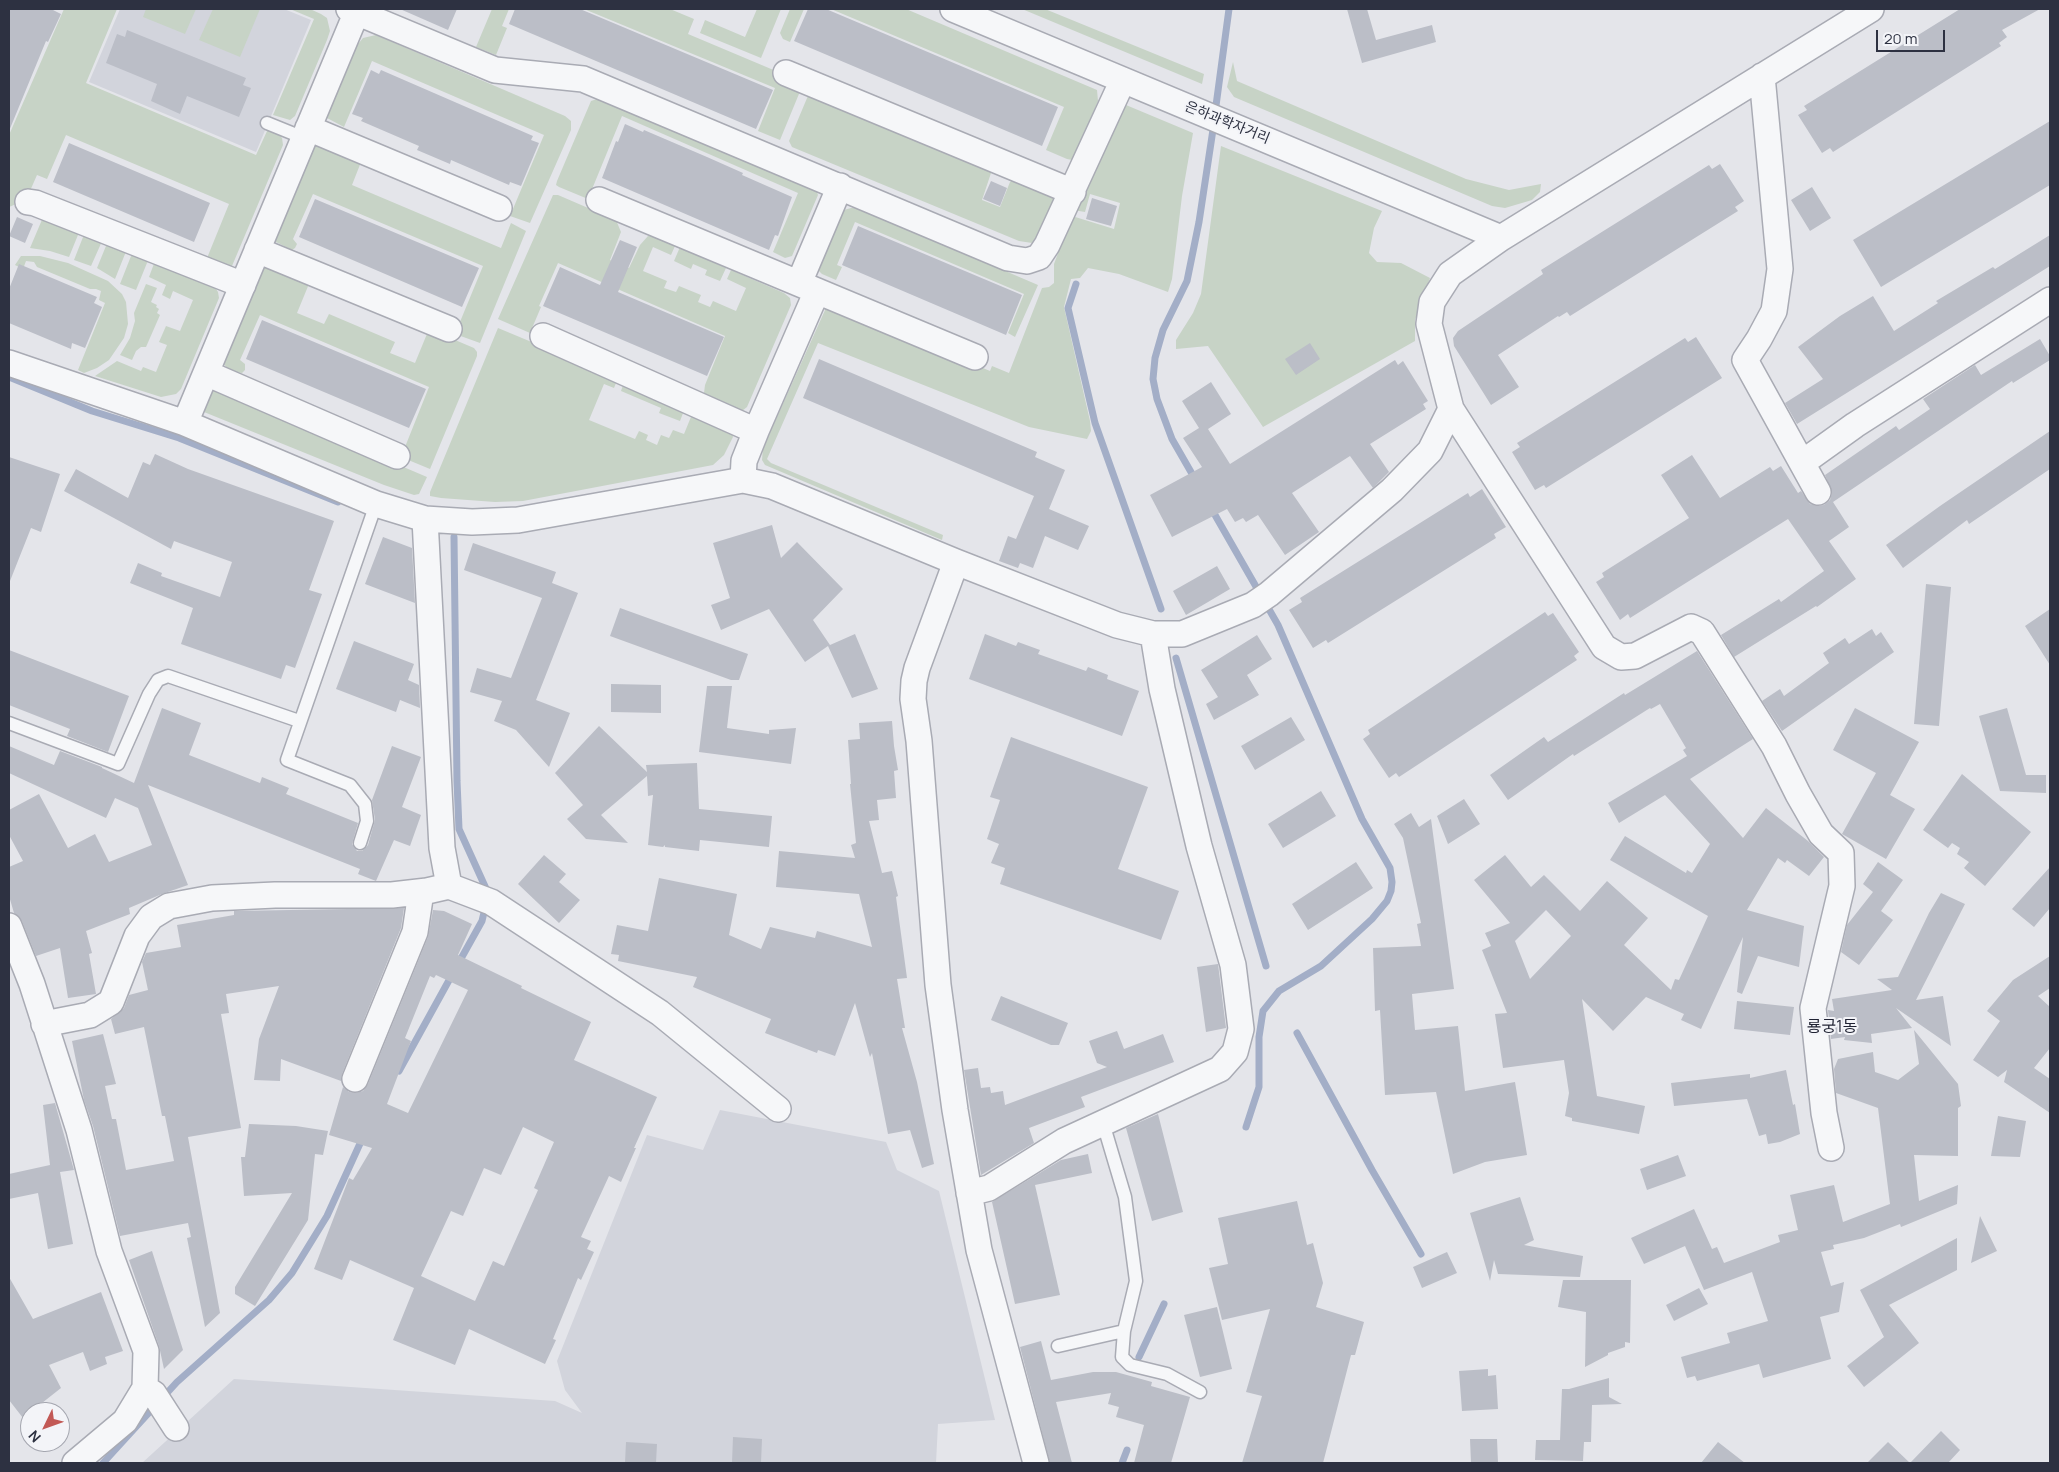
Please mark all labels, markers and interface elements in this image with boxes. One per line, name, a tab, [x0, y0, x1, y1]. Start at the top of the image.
scale bar	[1879, 20, 1948, 52]
text: 20 m	[1884, 28, 1917, 49]
street label: 은하과학자거리	[1182, 98, 1272, 148]
district label: 룡궁1동	[1807, 1018, 1857, 1038]
north arrow	[20, 1402, 70, 1452]
text: N	[24, 1427, 45, 1447]

